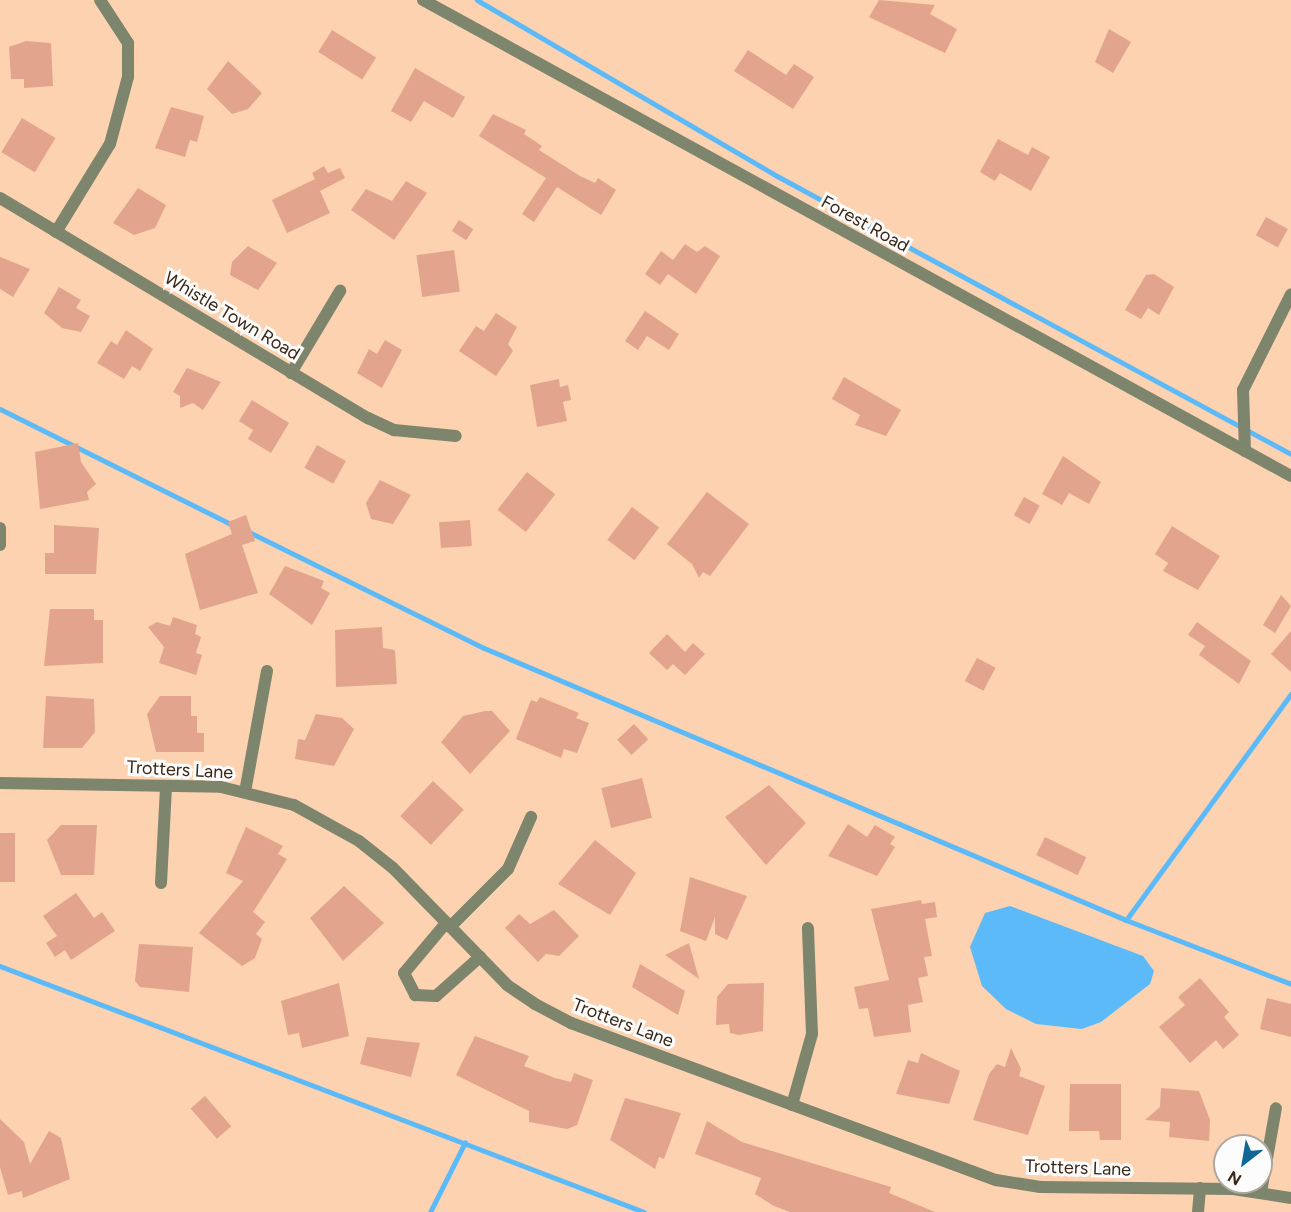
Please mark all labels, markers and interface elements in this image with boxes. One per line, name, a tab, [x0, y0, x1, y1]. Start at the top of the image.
street label: Forest Road	[817, 191, 913, 257]
street label: Whistle Town Road	[160, 267, 304, 365]
street label: Trotters Lane	[126, 756, 234, 784]
street label: Trotters Lane	[569, 994, 677, 1052]
north arrow	[1213, 1134, 1273, 1194]
street label: Trotters Lane	[1024, 1155, 1132, 1181]
text: N	[1224, 1167, 1245, 1189]

